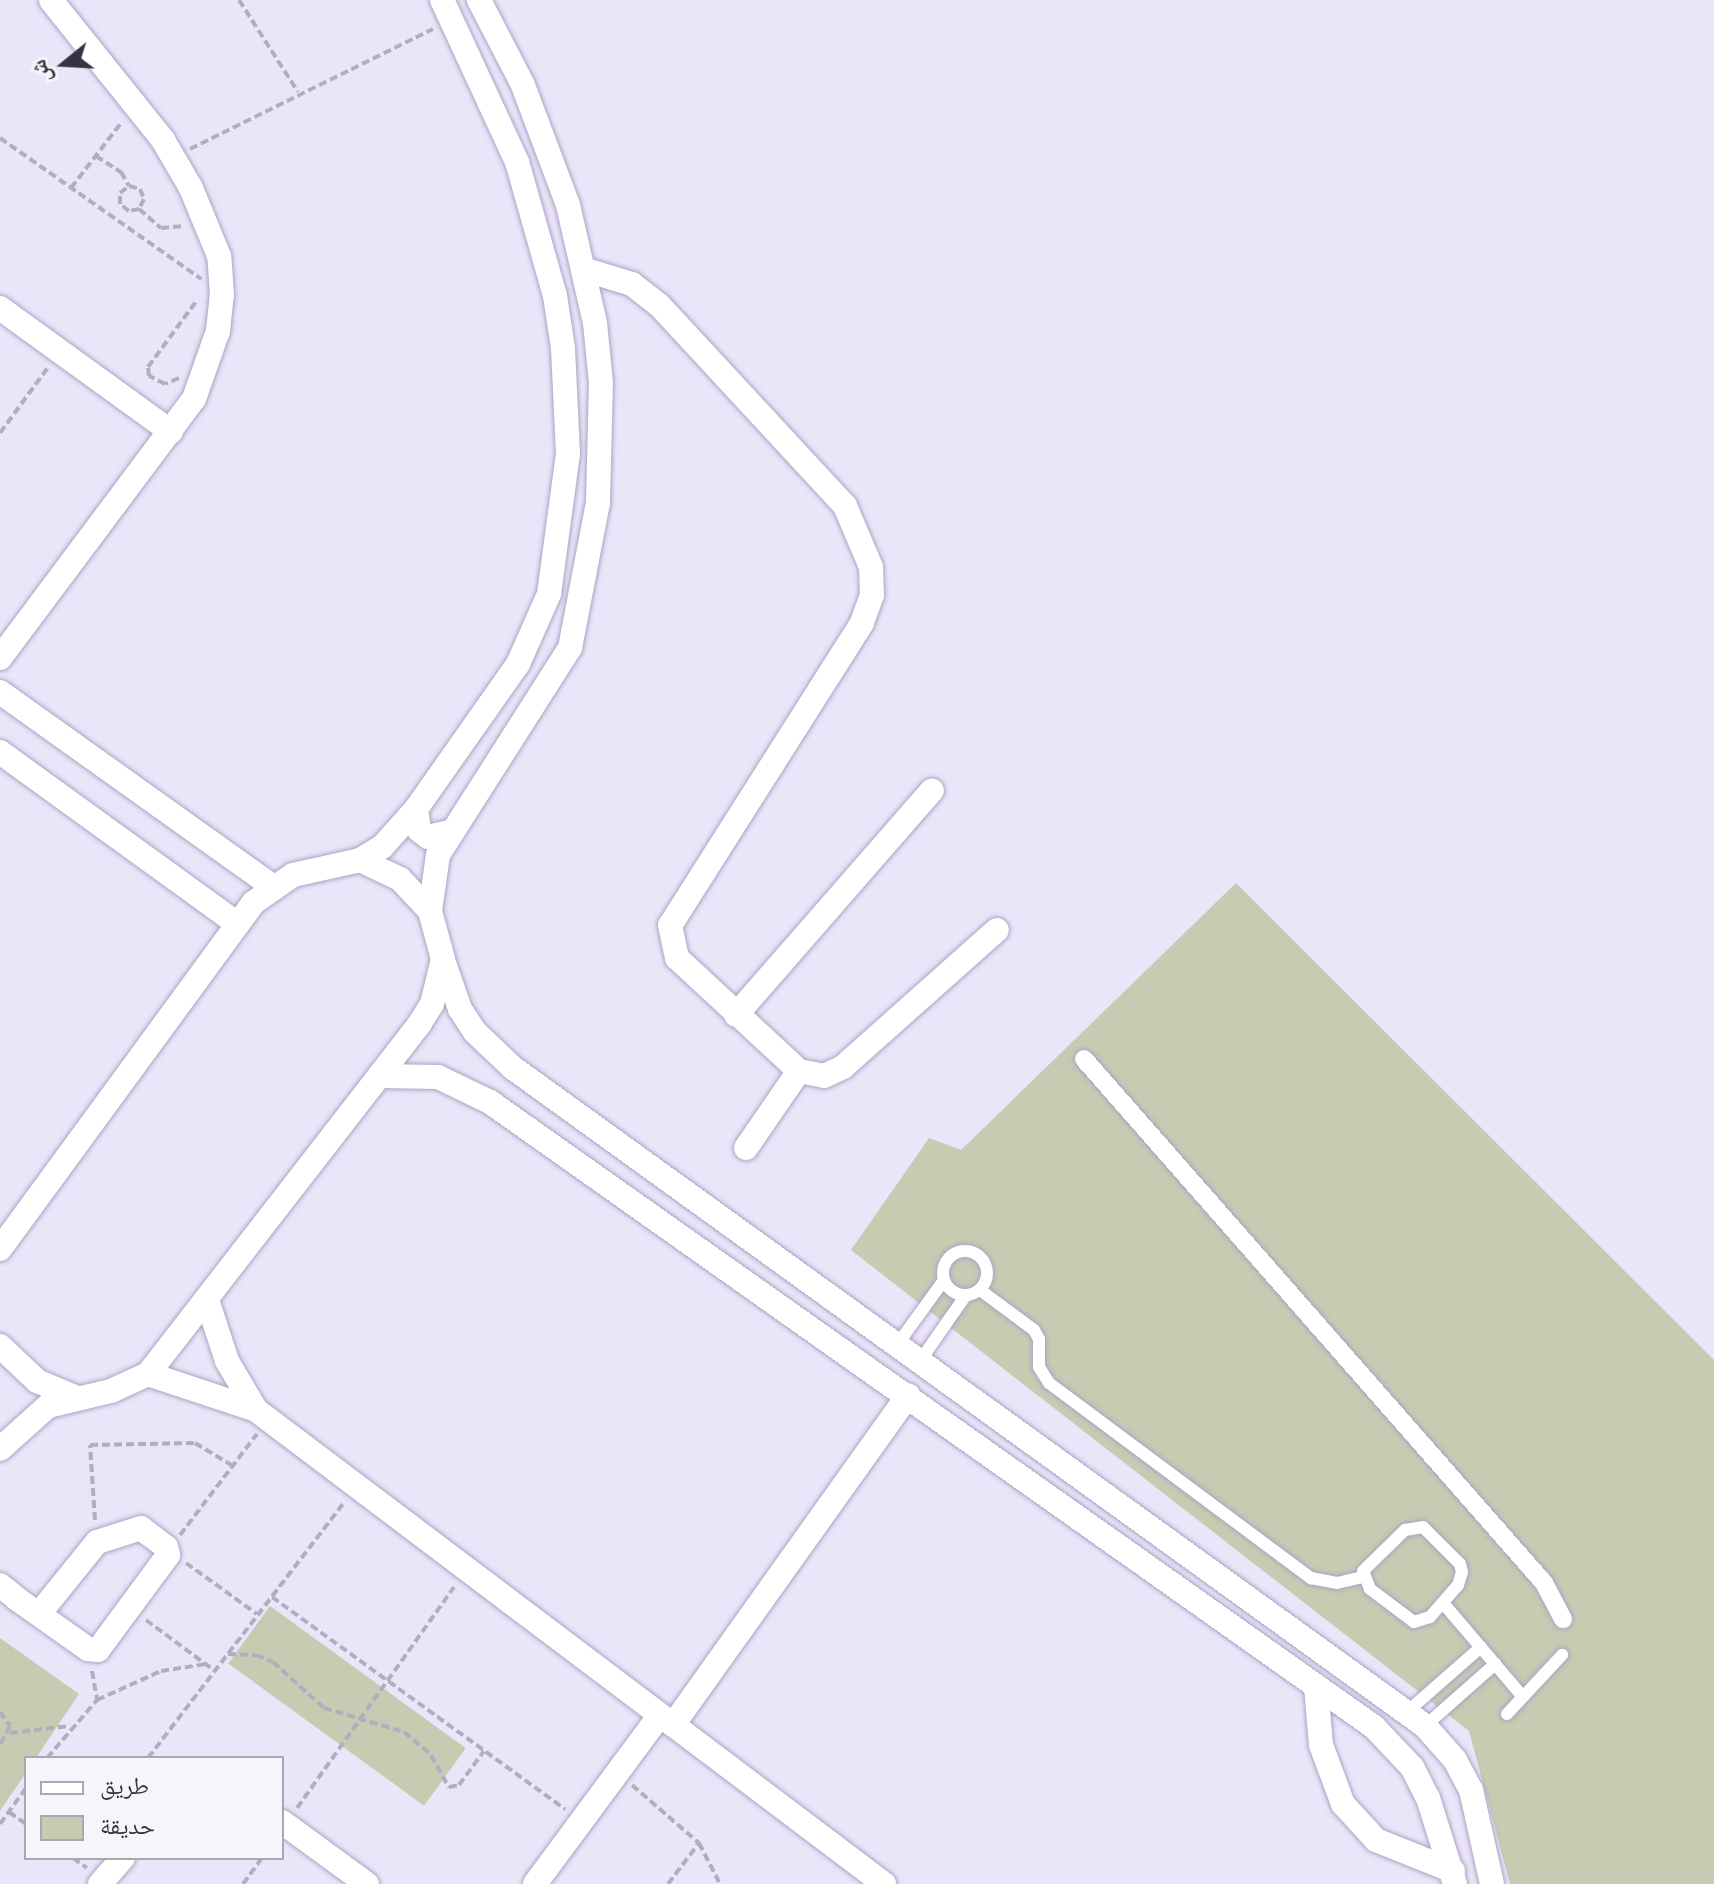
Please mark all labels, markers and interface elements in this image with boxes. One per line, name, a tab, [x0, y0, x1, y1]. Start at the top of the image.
north arrow	[24, 24, 104, 104]
text: ش	[24, 56, 57, 87]
legend	[24, 1756, 284, 1860]
text: طريق	[100, 1771, 149, 1800]
text: حديقة	[100, 1811, 155, 1840]

